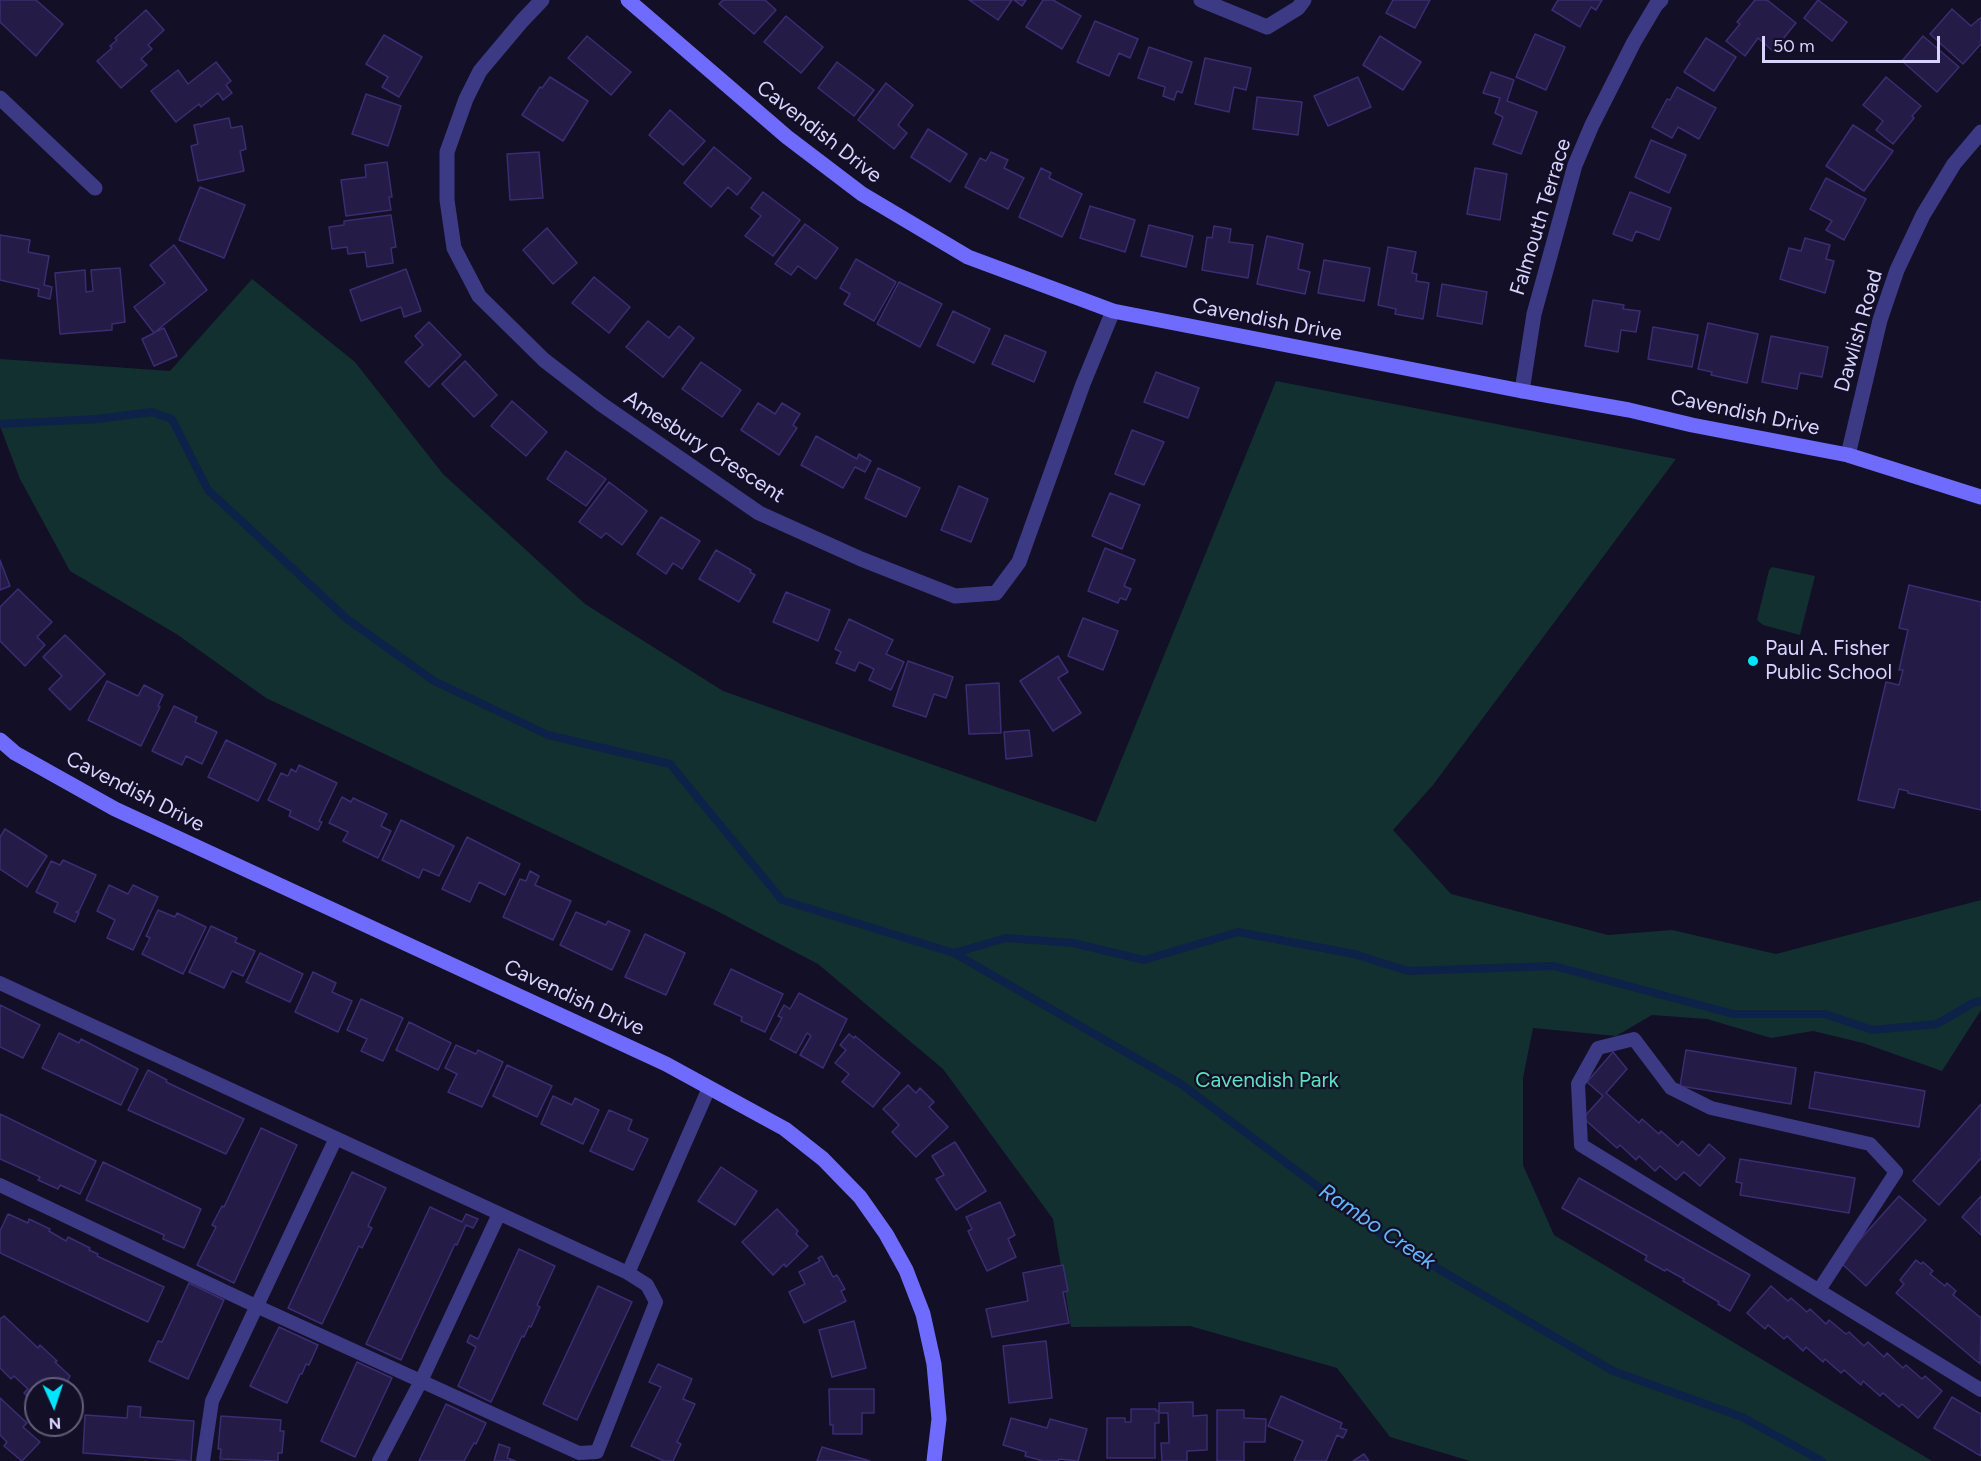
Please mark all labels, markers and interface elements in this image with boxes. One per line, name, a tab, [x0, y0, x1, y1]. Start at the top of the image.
scale bar	[1765, 24, 1944, 62]
text: 50 m	[1773, 35, 1815, 57]
street label: Cavendish Drive	[751, 75, 887, 189]
street label: Falmouth Terrace	[1505, 136, 1577, 298]
street label: Dawlish Road	[1830, 267, 1888, 395]
street label: Cavendish Drive	[1190, 293, 1344, 347]
street label: Cavendish Drive	[1668, 385, 1822, 441]
street label: Amesbury Crescent	[619, 386, 789, 508]
place label: Paul A. Fisher Public School	[1765, 636, 1892, 686]
marker: Paul A. Fisher Public School	[1746, 654, 1760, 668]
street label: Cavendish Drive	[62, 746, 208, 838]
street label: Cavendish Drive	[500, 954, 648, 1042]
park label: Cavendish Park	[1195, 1068, 1339, 1094]
water label: Rambo Creek	[1314, 1178, 1440, 1276]
north arrow	[24, 1377, 84, 1437]
text: N	[48, 1414, 62, 1433]

